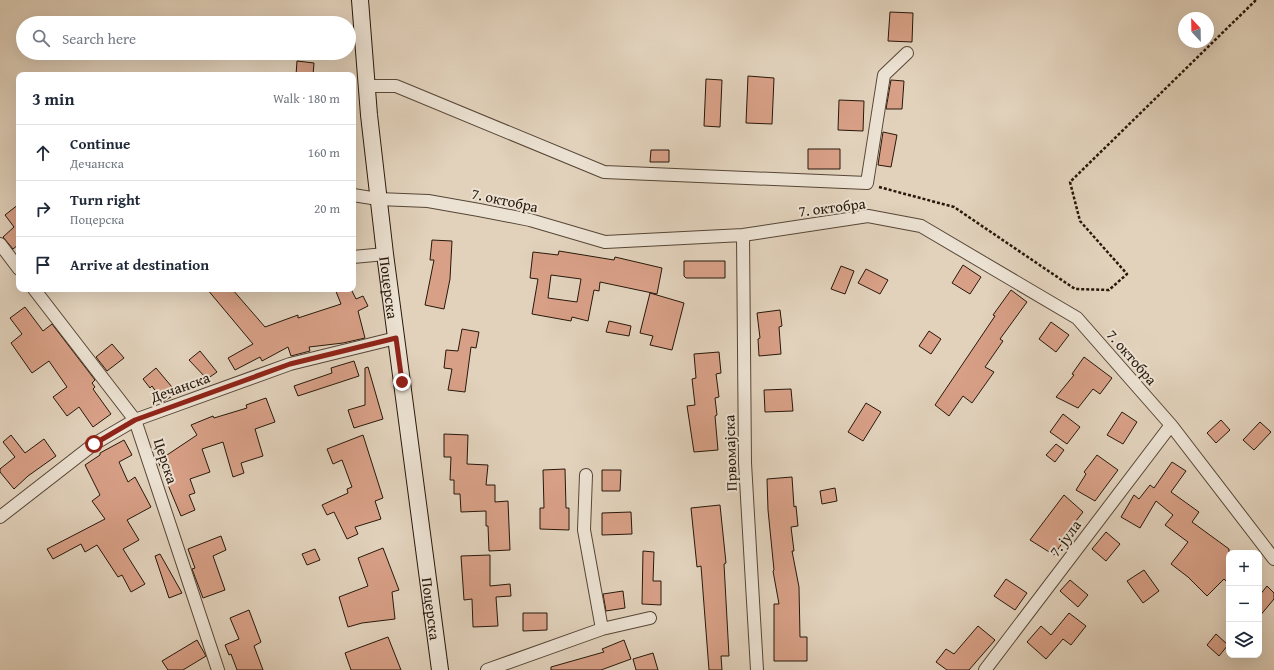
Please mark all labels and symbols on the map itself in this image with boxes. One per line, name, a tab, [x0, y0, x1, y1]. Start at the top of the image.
north arrow	[1178, 12, 1214, 48]
street label: 7. октобра	[470, 183, 541, 217]
street label: 7. октобра	[797, 192, 868, 222]
street label: Поцерска	[375, 255, 404, 321]
street label: 7. октобра	[1102, 325, 1163, 390]
street label: Дечанска	[146, 366, 214, 408]
route end	[393, 373, 411, 391]
street label: Првомајска	[718, 414, 742, 491]
route start	[85, 435, 103, 453]
street label: Церска	[149, 436, 183, 487]
street label: 7. јула	[1044, 515, 1086, 561]
street label: Поцерска	[417, 576, 447, 642]

